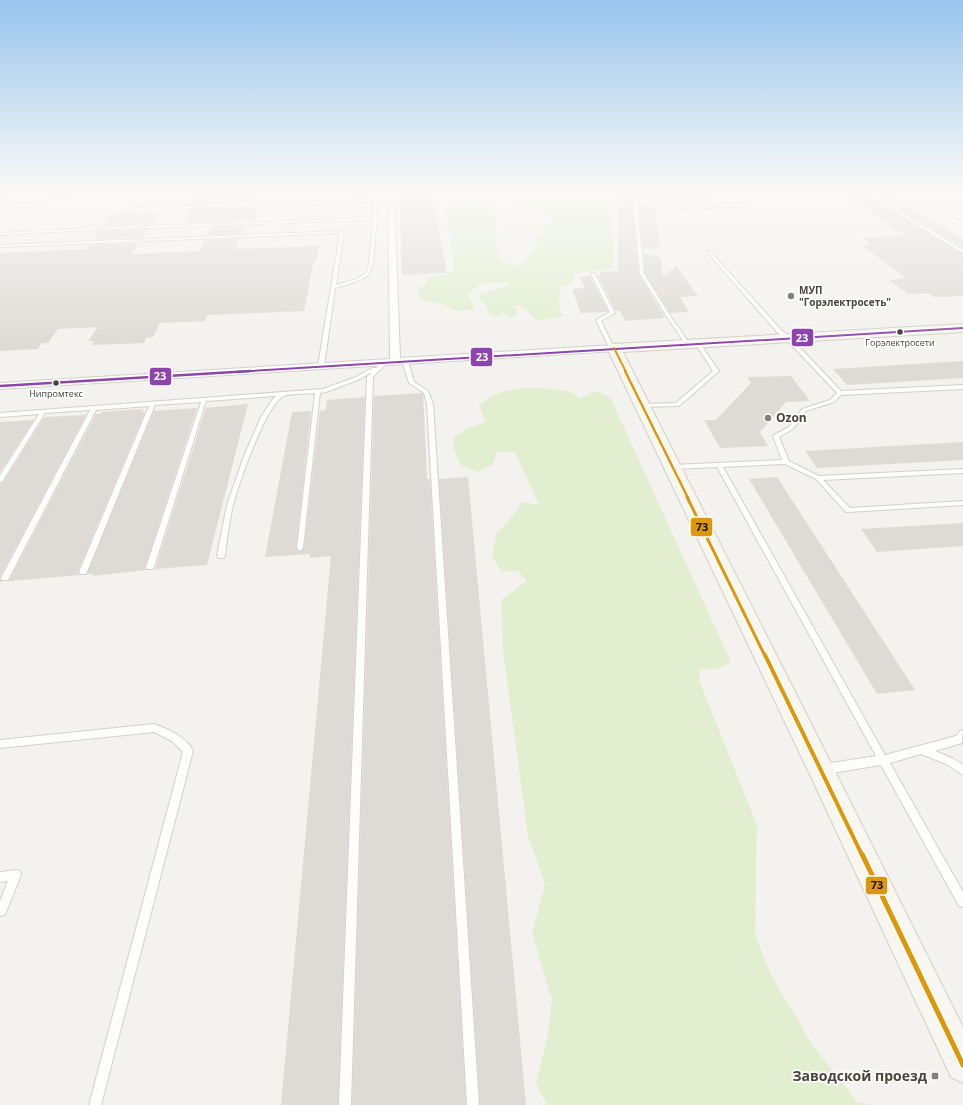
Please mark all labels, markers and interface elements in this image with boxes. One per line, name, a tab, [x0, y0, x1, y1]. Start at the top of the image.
place label: МУП "Горэлектросеть"	[799, 283, 891, 309]
marker: МУП "Горэлектросеть"	[786, 291, 796, 301]
marker: Горэлектросети	[895, 327, 905, 337]
line badge: 23	[791, 328, 814, 347]
text: 23	[796, 330, 808, 345]
place label: Горэлектросети	[865, 336, 935, 349]
line badge: 23	[470, 347, 493, 367]
text: 23	[476, 349, 488, 364]
line badge: 23	[149, 367, 172, 386]
text: 23	[154, 368, 166, 383]
marker: Нипромтекс	[51, 378, 61, 388]
place label: Нипромтекс	[29, 387, 84, 400]
place label: Ozon	[776, 409, 807, 426]
marker: Ozon	[763, 413, 773, 423]
line badge: 73	[690, 517, 713, 537]
text: 73	[696, 519, 708, 534]
line badge: 73	[865, 876, 888, 895]
text: 73	[871, 877, 883, 892]
place label: Заводской проезд	[792, 1066, 928, 1085]
marker: Заводской проезд	[930, 1071, 940, 1081]

